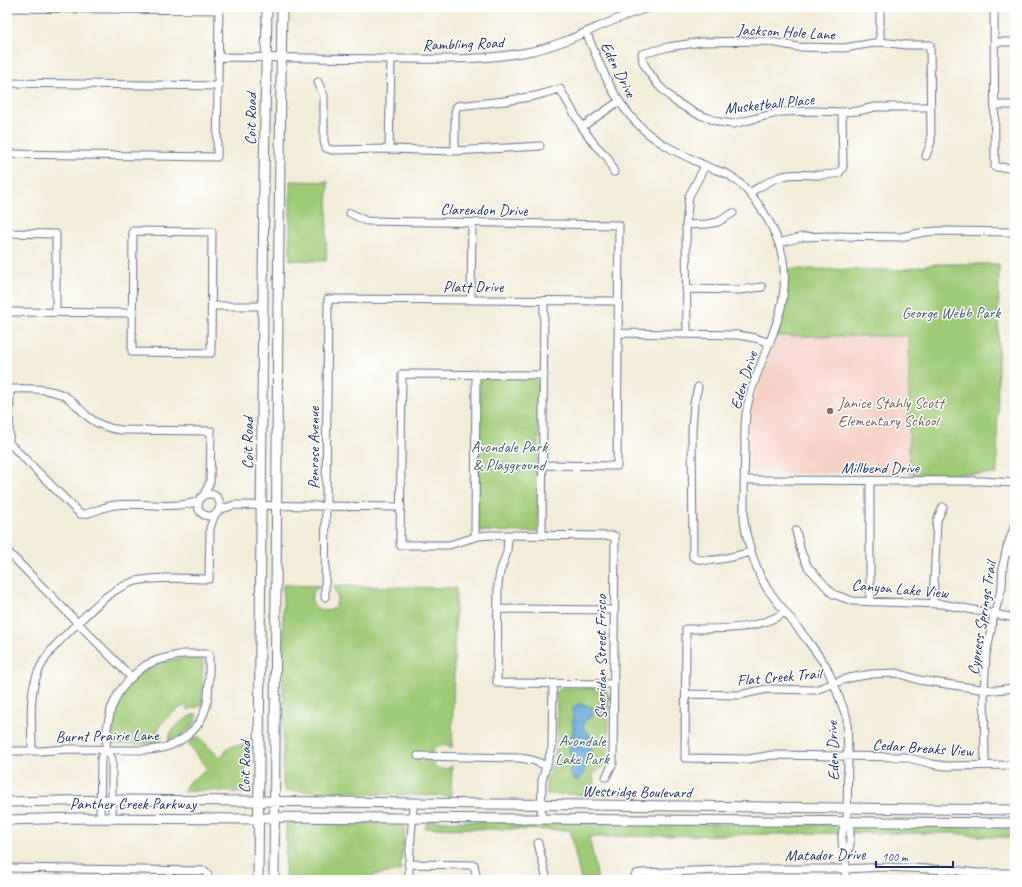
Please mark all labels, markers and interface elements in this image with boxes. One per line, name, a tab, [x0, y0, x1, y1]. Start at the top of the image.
street label: Jackson Hole Lane	[736, 19, 837, 45]
street label: Rambling Road	[422, 32, 507, 55]
street label: Eden Drive	[596, 38, 641, 102]
street label: Musketball Place	[723, 89, 817, 119]
street label: Coit Road	[241, 90, 262, 145]
street label: Clarendon Drive	[440, 199, 530, 221]
street label: Platt Drive	[443, 277, 505, 297]
park label: George Webb Park	[902, 303, 1001, 323]
street label: Eden Drive	[726, 347, 763, 412]
place label: Janice Stahly Scott Elementary School	[837, 393, 946, 431]
street label: Penrose Avenue	[304, 405, 324, 489]
marker: Janice Stahly Scott Elementary School	[825, 406, 835, 416]
street label: Coit Road	[238, 414, 258, 469]
park label: Avondale Park & Playground	[471, 437, 548, 475]
street label: Millbend Drive	[841, 458, 921, 478]
street label: Cypress Springs Trail	[963, 557, 1001, 676]
street label: Canyon Lake View	[851, 575, 951, 603]
street label: Sheridan Street Frisco	[591, 593, 611, 719]
street label: Flat Creek Trail	[736, 663, 825, 691]
street label: Eden Drive	[822, 719, 844, 781]
street label: Burnt Prairie Lane	[55, 725, 160, 747]
park label: Avondale Lake Park	[555, 731, 610, 769]
street label: Cedar Breaks View	[872, 735, 976, 762]
street label: Coit Road	[235, 738, 256, 793]
street label: Westridge Boulevard	[582, 781, 695, 803]
street label: Panther Creek Parkway	[70, 794, 198, 814]
scale bar	[876, 843, 953, 869]
street label: Matador Drive	[785, 844, 867, 866]
text: 100 m	[882, 849, 909, 865]

